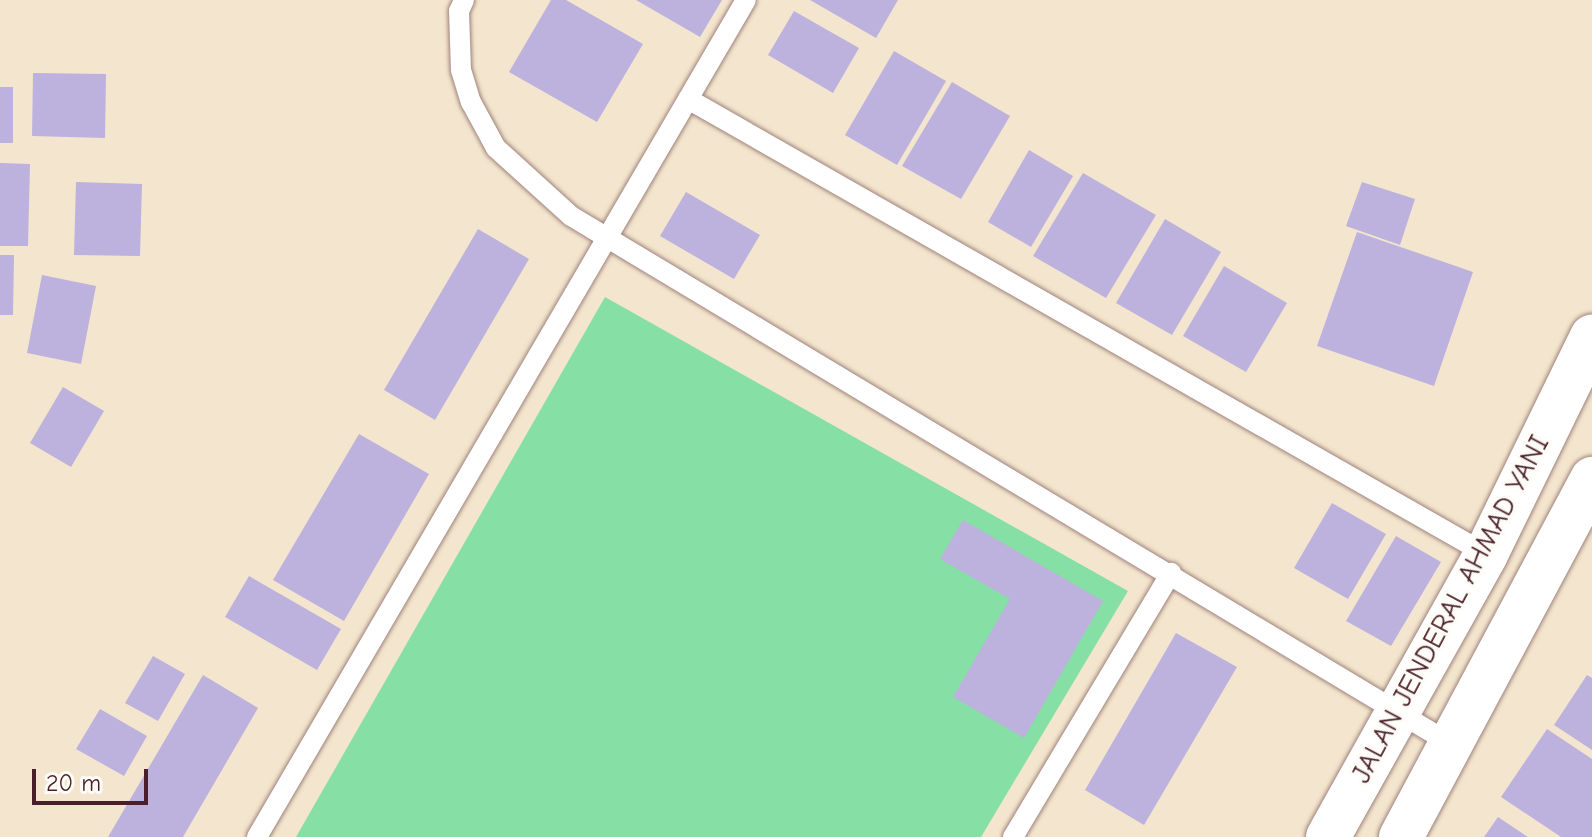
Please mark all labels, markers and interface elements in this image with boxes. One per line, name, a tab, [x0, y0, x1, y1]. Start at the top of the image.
street label: JALAN JENDERAL AHMAD YANI	[1344, 429, 1556, 789]
scale bar	[36, 753, 152, 803]
text: 20 m	[46, 769, 101, 797]

